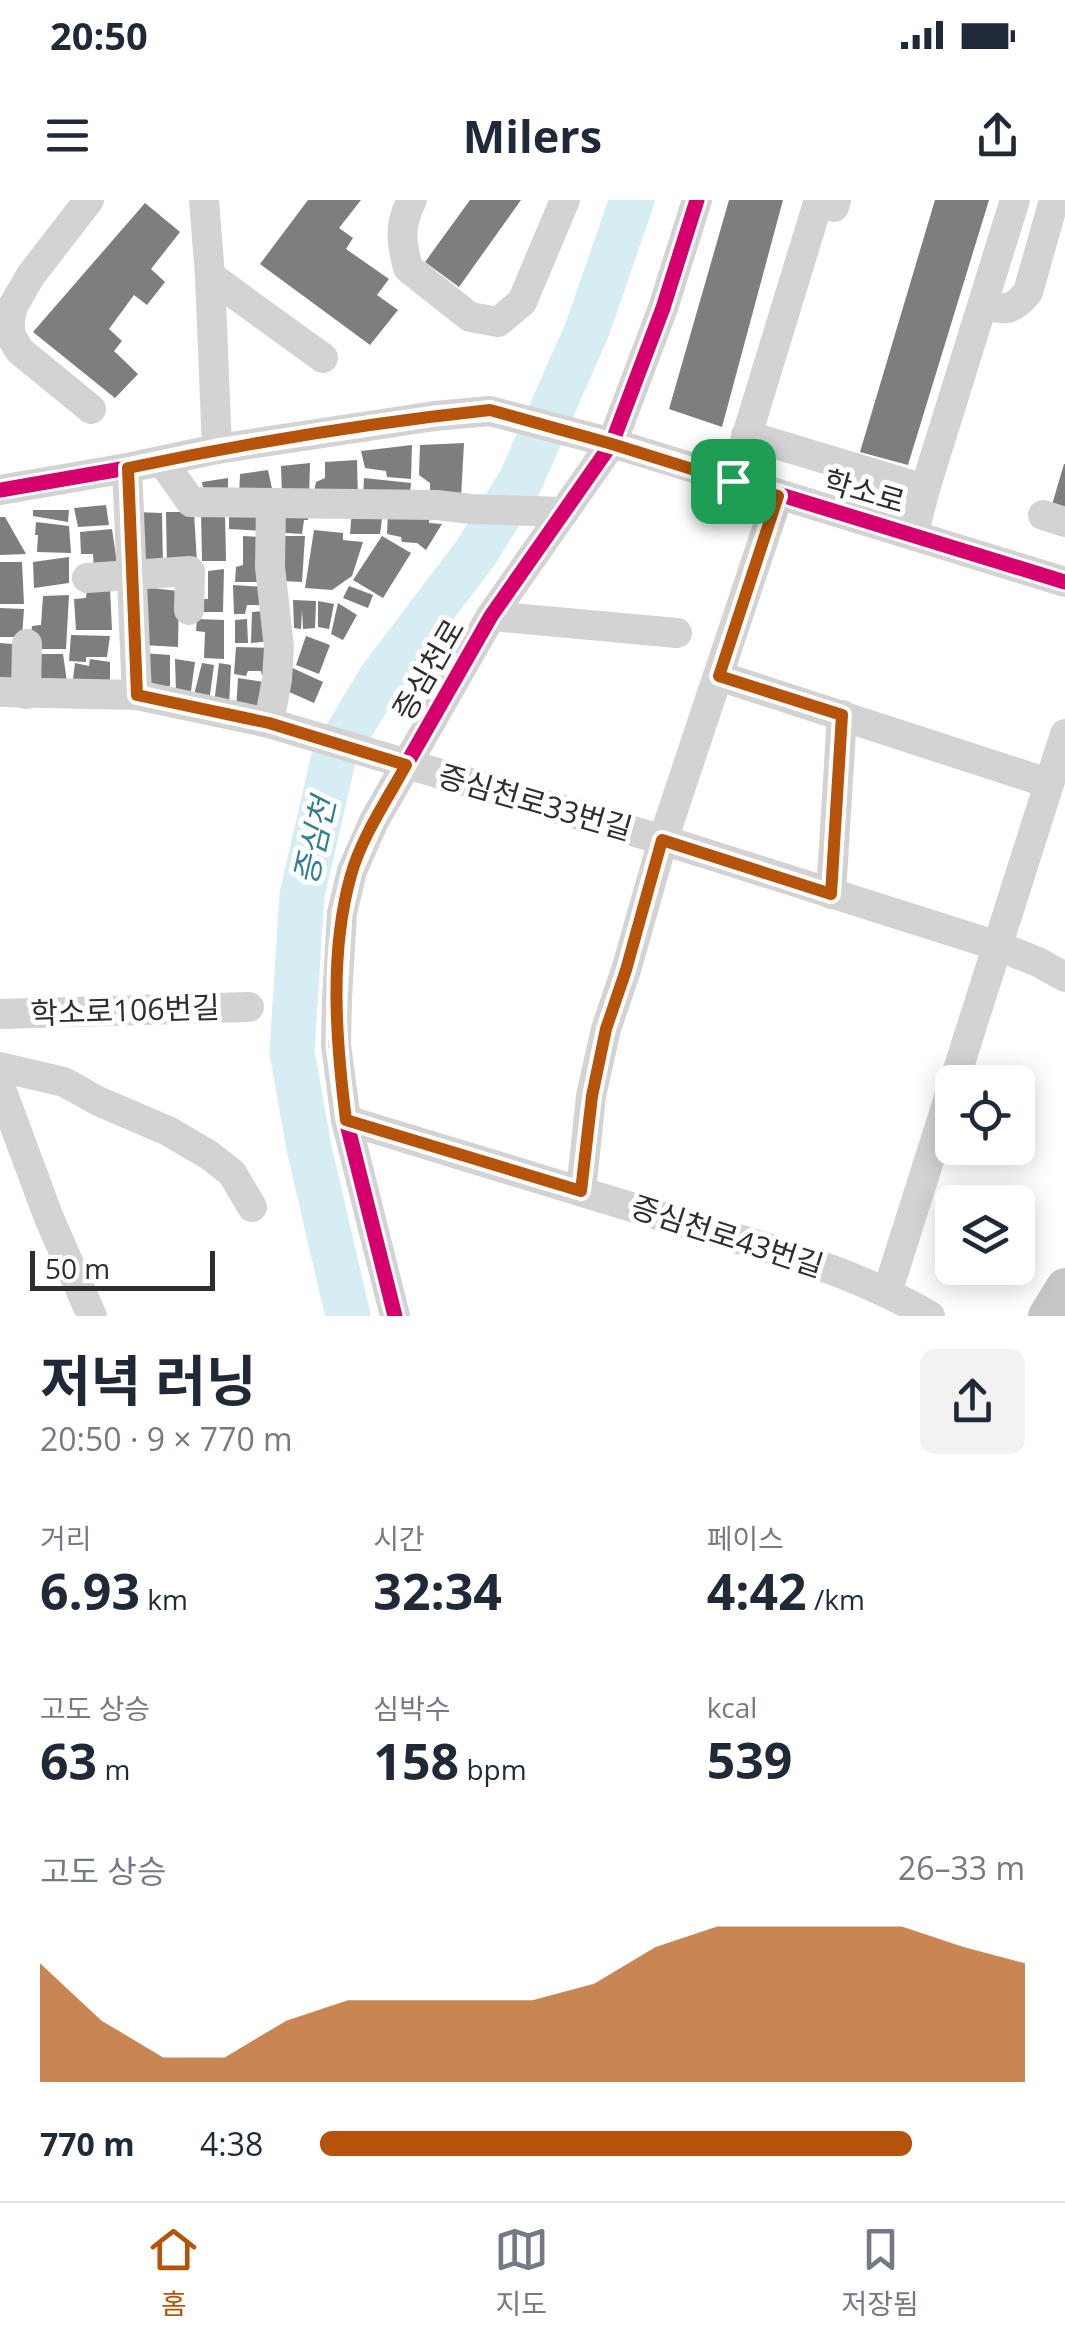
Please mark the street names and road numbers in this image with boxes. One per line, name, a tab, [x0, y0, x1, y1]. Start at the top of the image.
street label: 학소로	[819, 459, 910, 522]
street label: 증심천로	[382, 611, 473, 727]
street label: 증심천로33번길	[434, 754, 637, 849]
street label: 학소로106번길	[30, 986, 220, 1033]
street label: 증심천로43번길	[626, 1185, 829, 1286]

